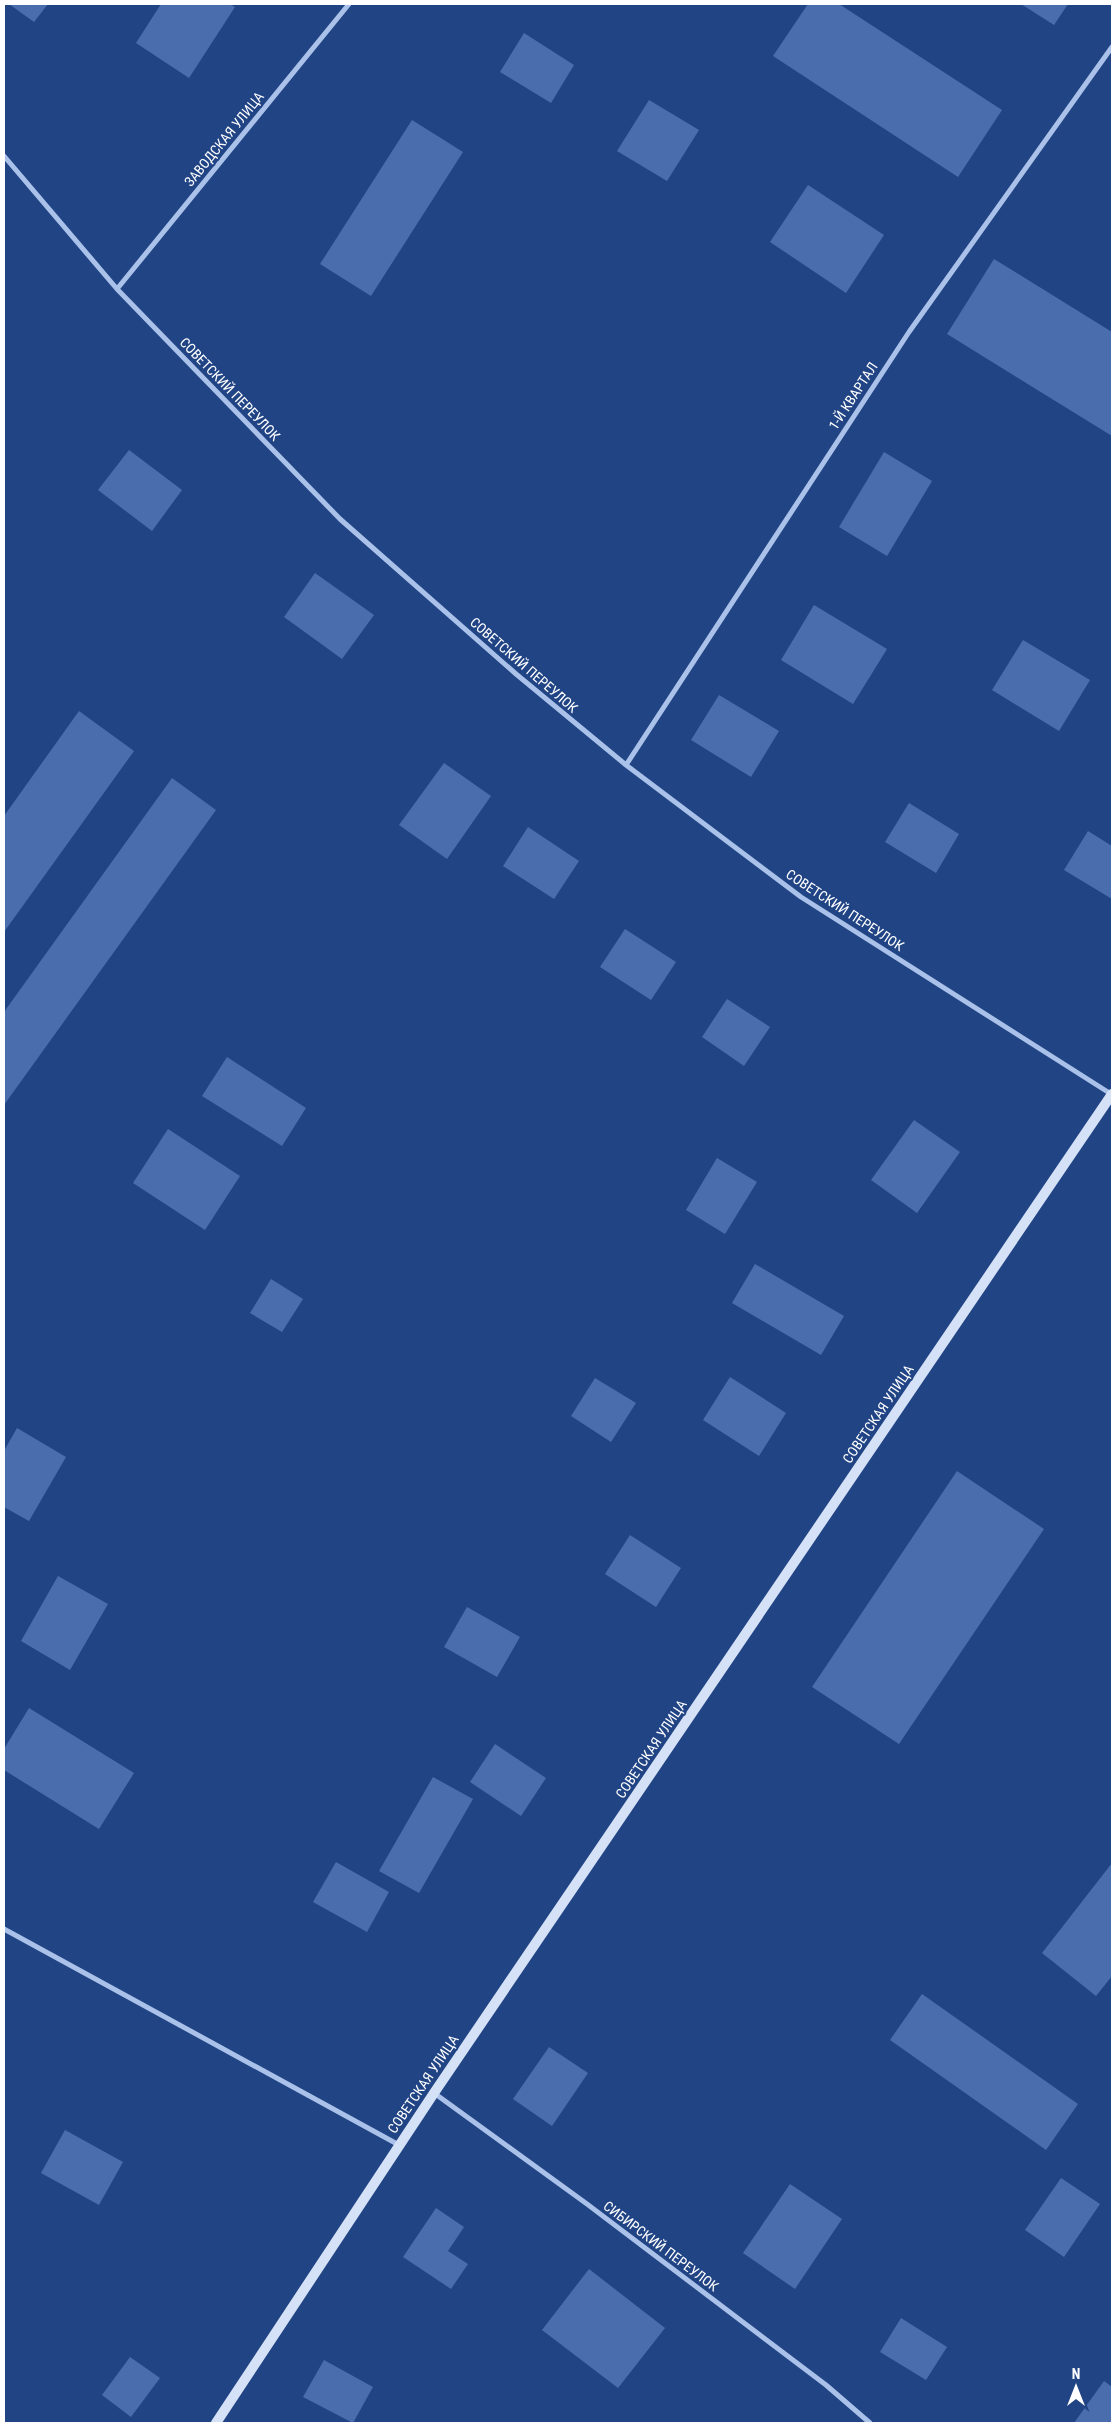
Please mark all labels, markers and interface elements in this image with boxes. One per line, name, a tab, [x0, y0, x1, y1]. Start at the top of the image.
street label: ЗАВОДСКАЯ УЛИЦА	[181, 89, 267, 189]
street label: СОВЕТСКИЙ ПЕРЕУЛОК	[177, 334, 283, 444]
street label: 1-Й КВАРТАЛ	[825, 359, 881, 433]
street label: СОВЕТСКИЙ ПЕРЕУЛОК	[467, 614, 581, 716]
street label: СОВЕТСКИЙ ПЕРЕУЛОК	[783, 866, 907, 954]
street label: СОВЕТСКАЯ УЛИЦА	[839, 1362, 917, 1466]
street label: СОВЕТСКАЯ УЛИЦА	[612, 1697, 690, 1801]
street label: СОВЕТСКАЯ УЛИЦА	[384, 2032, 462, 2136]
street label: СИБИРСКИЙ ПЕРЕУЛОК	[600, 2198, 722, 2294]
north arrow	[1051, 2362, 1101, 2412]
text: N	[1072, 2366, 1080, 2382]

